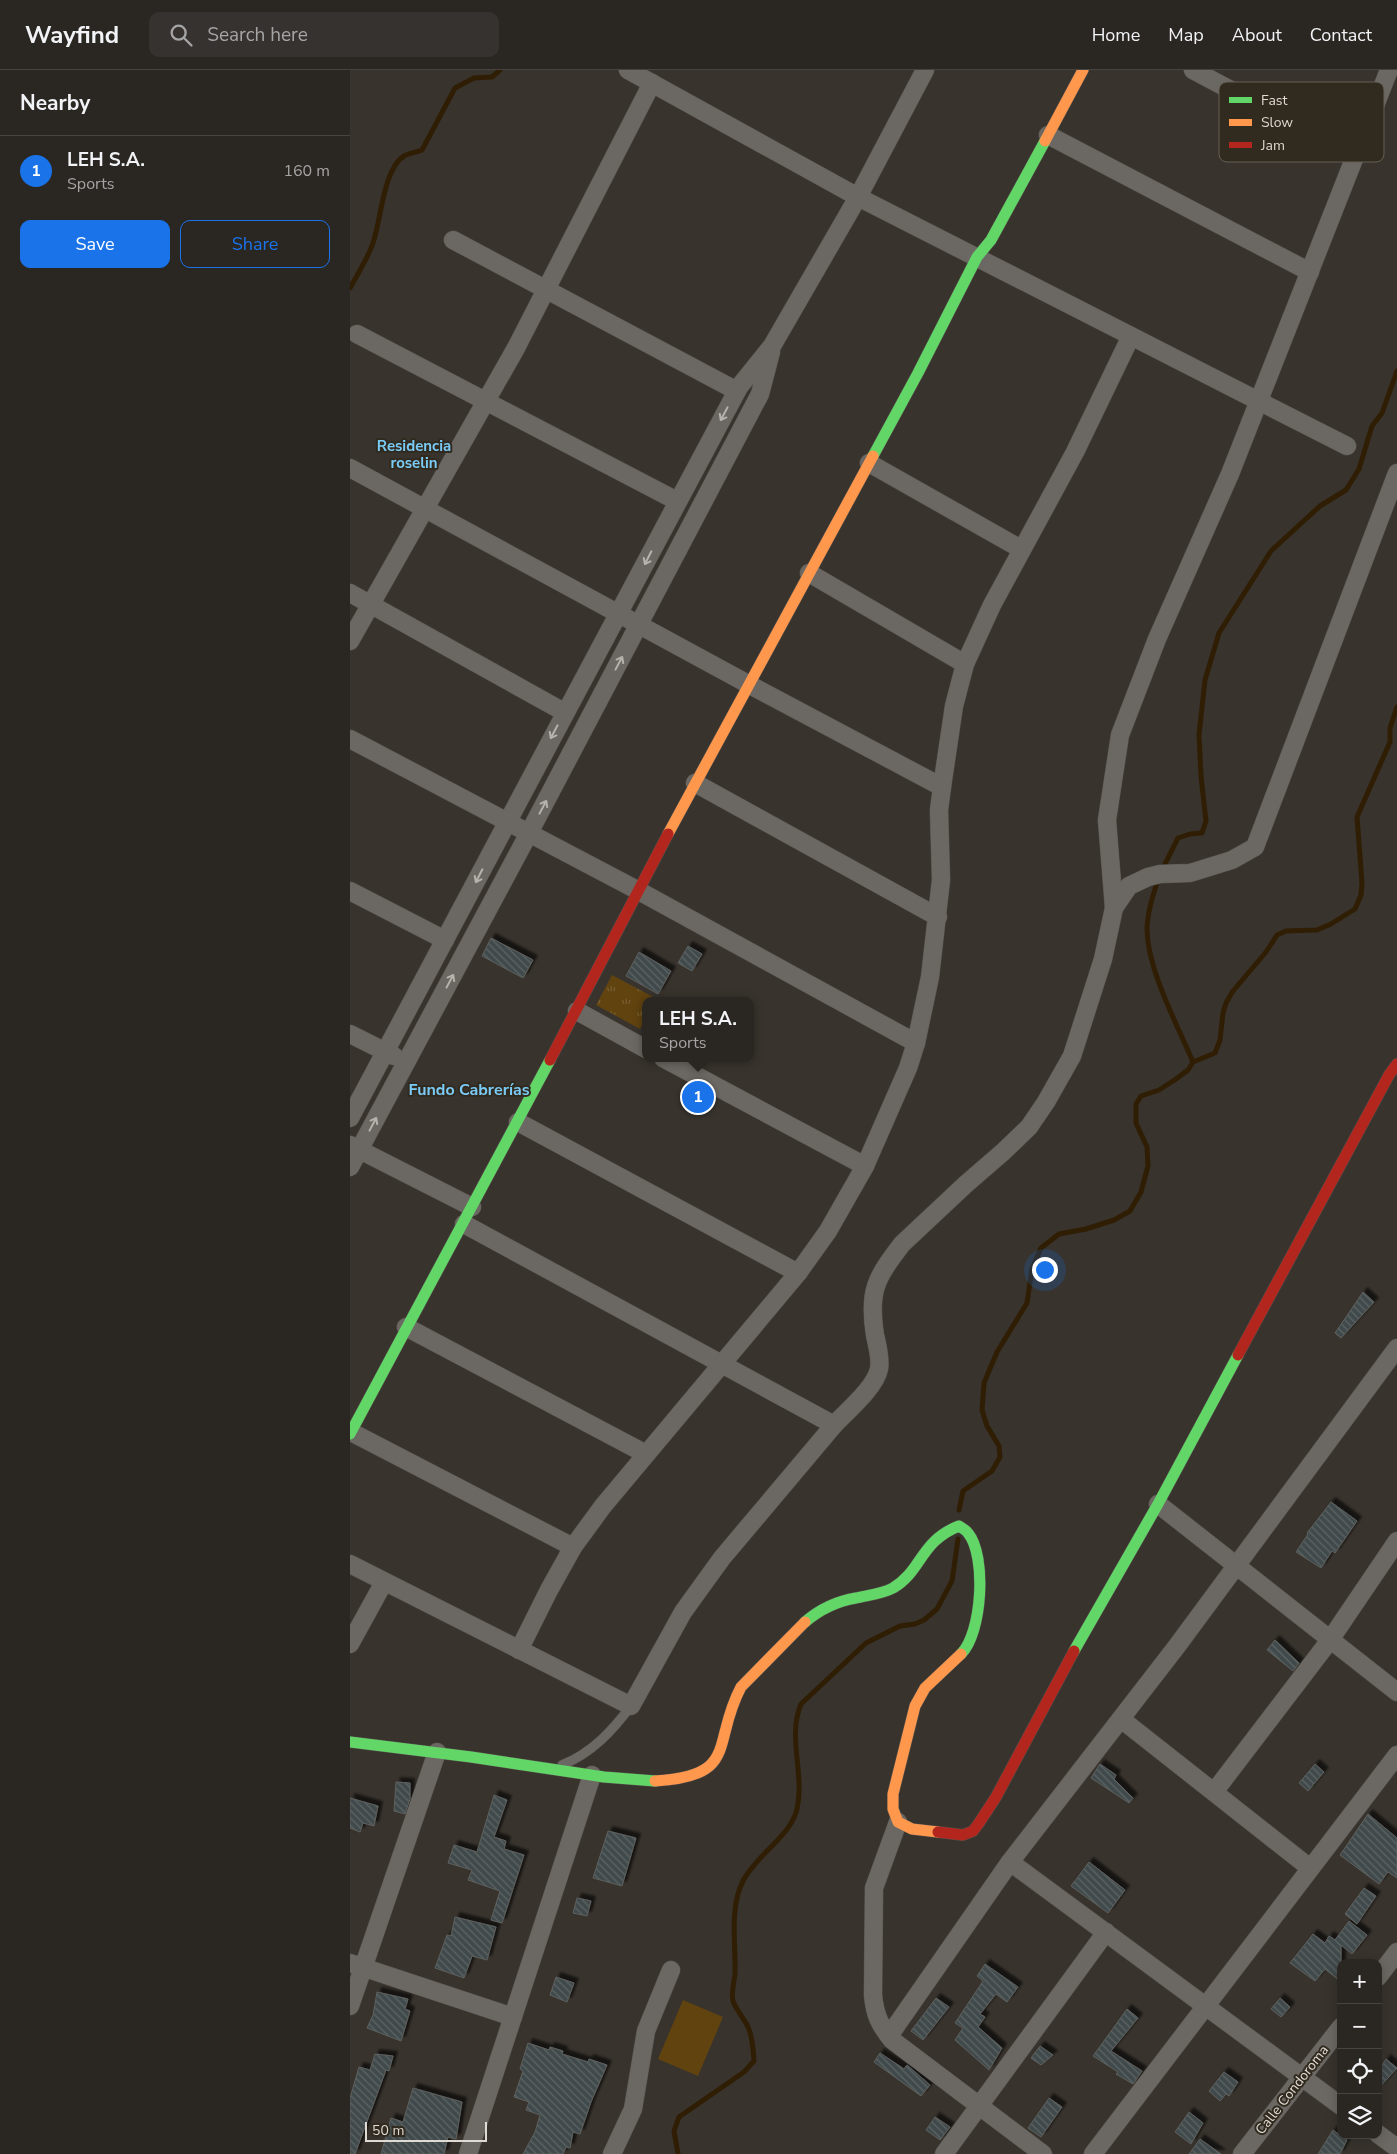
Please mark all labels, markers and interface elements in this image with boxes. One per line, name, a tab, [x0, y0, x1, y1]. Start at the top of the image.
search box	[149, 12, 499, 57]
text: Wayfind	[25, 19, 119, 51]
icon: search	[167, 21, 195, 49]
text: Search here	[207, 22, 308, 48]
text: Home	[1092, 23, 1140, 47]
text: Map	[1168, 23, 1204, 47]
text: About	[1232, 23, 1282, 47]
text: Contact	[1310, 23, 1372, 47]
legend	[1219, 82, 1384, 162]
text: Nearby	[20, 89, 90, 117]
text: Fast	[1261, 91, 1287, 110]
text: Slow	[1261, 113, 1293, 132]
text: Jam	[1260, 136, 1285, 155]
text: LEH S.A.	[67, 147, 145, 173]
text: 1	[31, 160, 41, 182]
text: 160 m	[283, 160, 330, 182]
text: Sports	[67, 173, 115, 195]
button: Save	[20, 220, 170, 268]
button: Share	[180, 220, 330, 268]
one-way arrow	[719, 407, 729, 422]
district label: Residencia roselin	[377, 436, 451, 473]
one-way arrow	[642, 550, 652, 564]
one-way arrow	[614, 655, 624, 670]
one-way arrow	[549, 724, 559, 739]
one-way arrow	[538, 799, 548, 814]
one-way arrow	[474, 868, 484, 883]
one-way arrow	[445, 973, 455, 988]
popup	[642, 997, 754, 1062]
text: LEH S.A.	[659, 1006, 737, 1032]
text: Sports	[659, 1032, 707, 1054]
pin: 1	[682, 1078, 714, 1116]
district label: Fundo Cabrerías	[408, 1079, 530, 1101]
one-way arrow	[369, 1117, 378, 1132]
your location	[1032, 1257, 1058, 1283]
map controls	[1337, 1959, 1382, 2139]
button: +	[1337, 1959, 1382, 2004]
button: −	[1337, 2004, 1382, 2049]
street label: Calle Condoroma	[1251, 2041, 1333, 2139]
button: locate	[1337, 2049, 1382, 2094]
button: layers	[1337, 2094, 1382, 2139]
scale bar	[365, 2119, 488, 2142]
text: 50 m	[372, 2121, 404, 2140]

